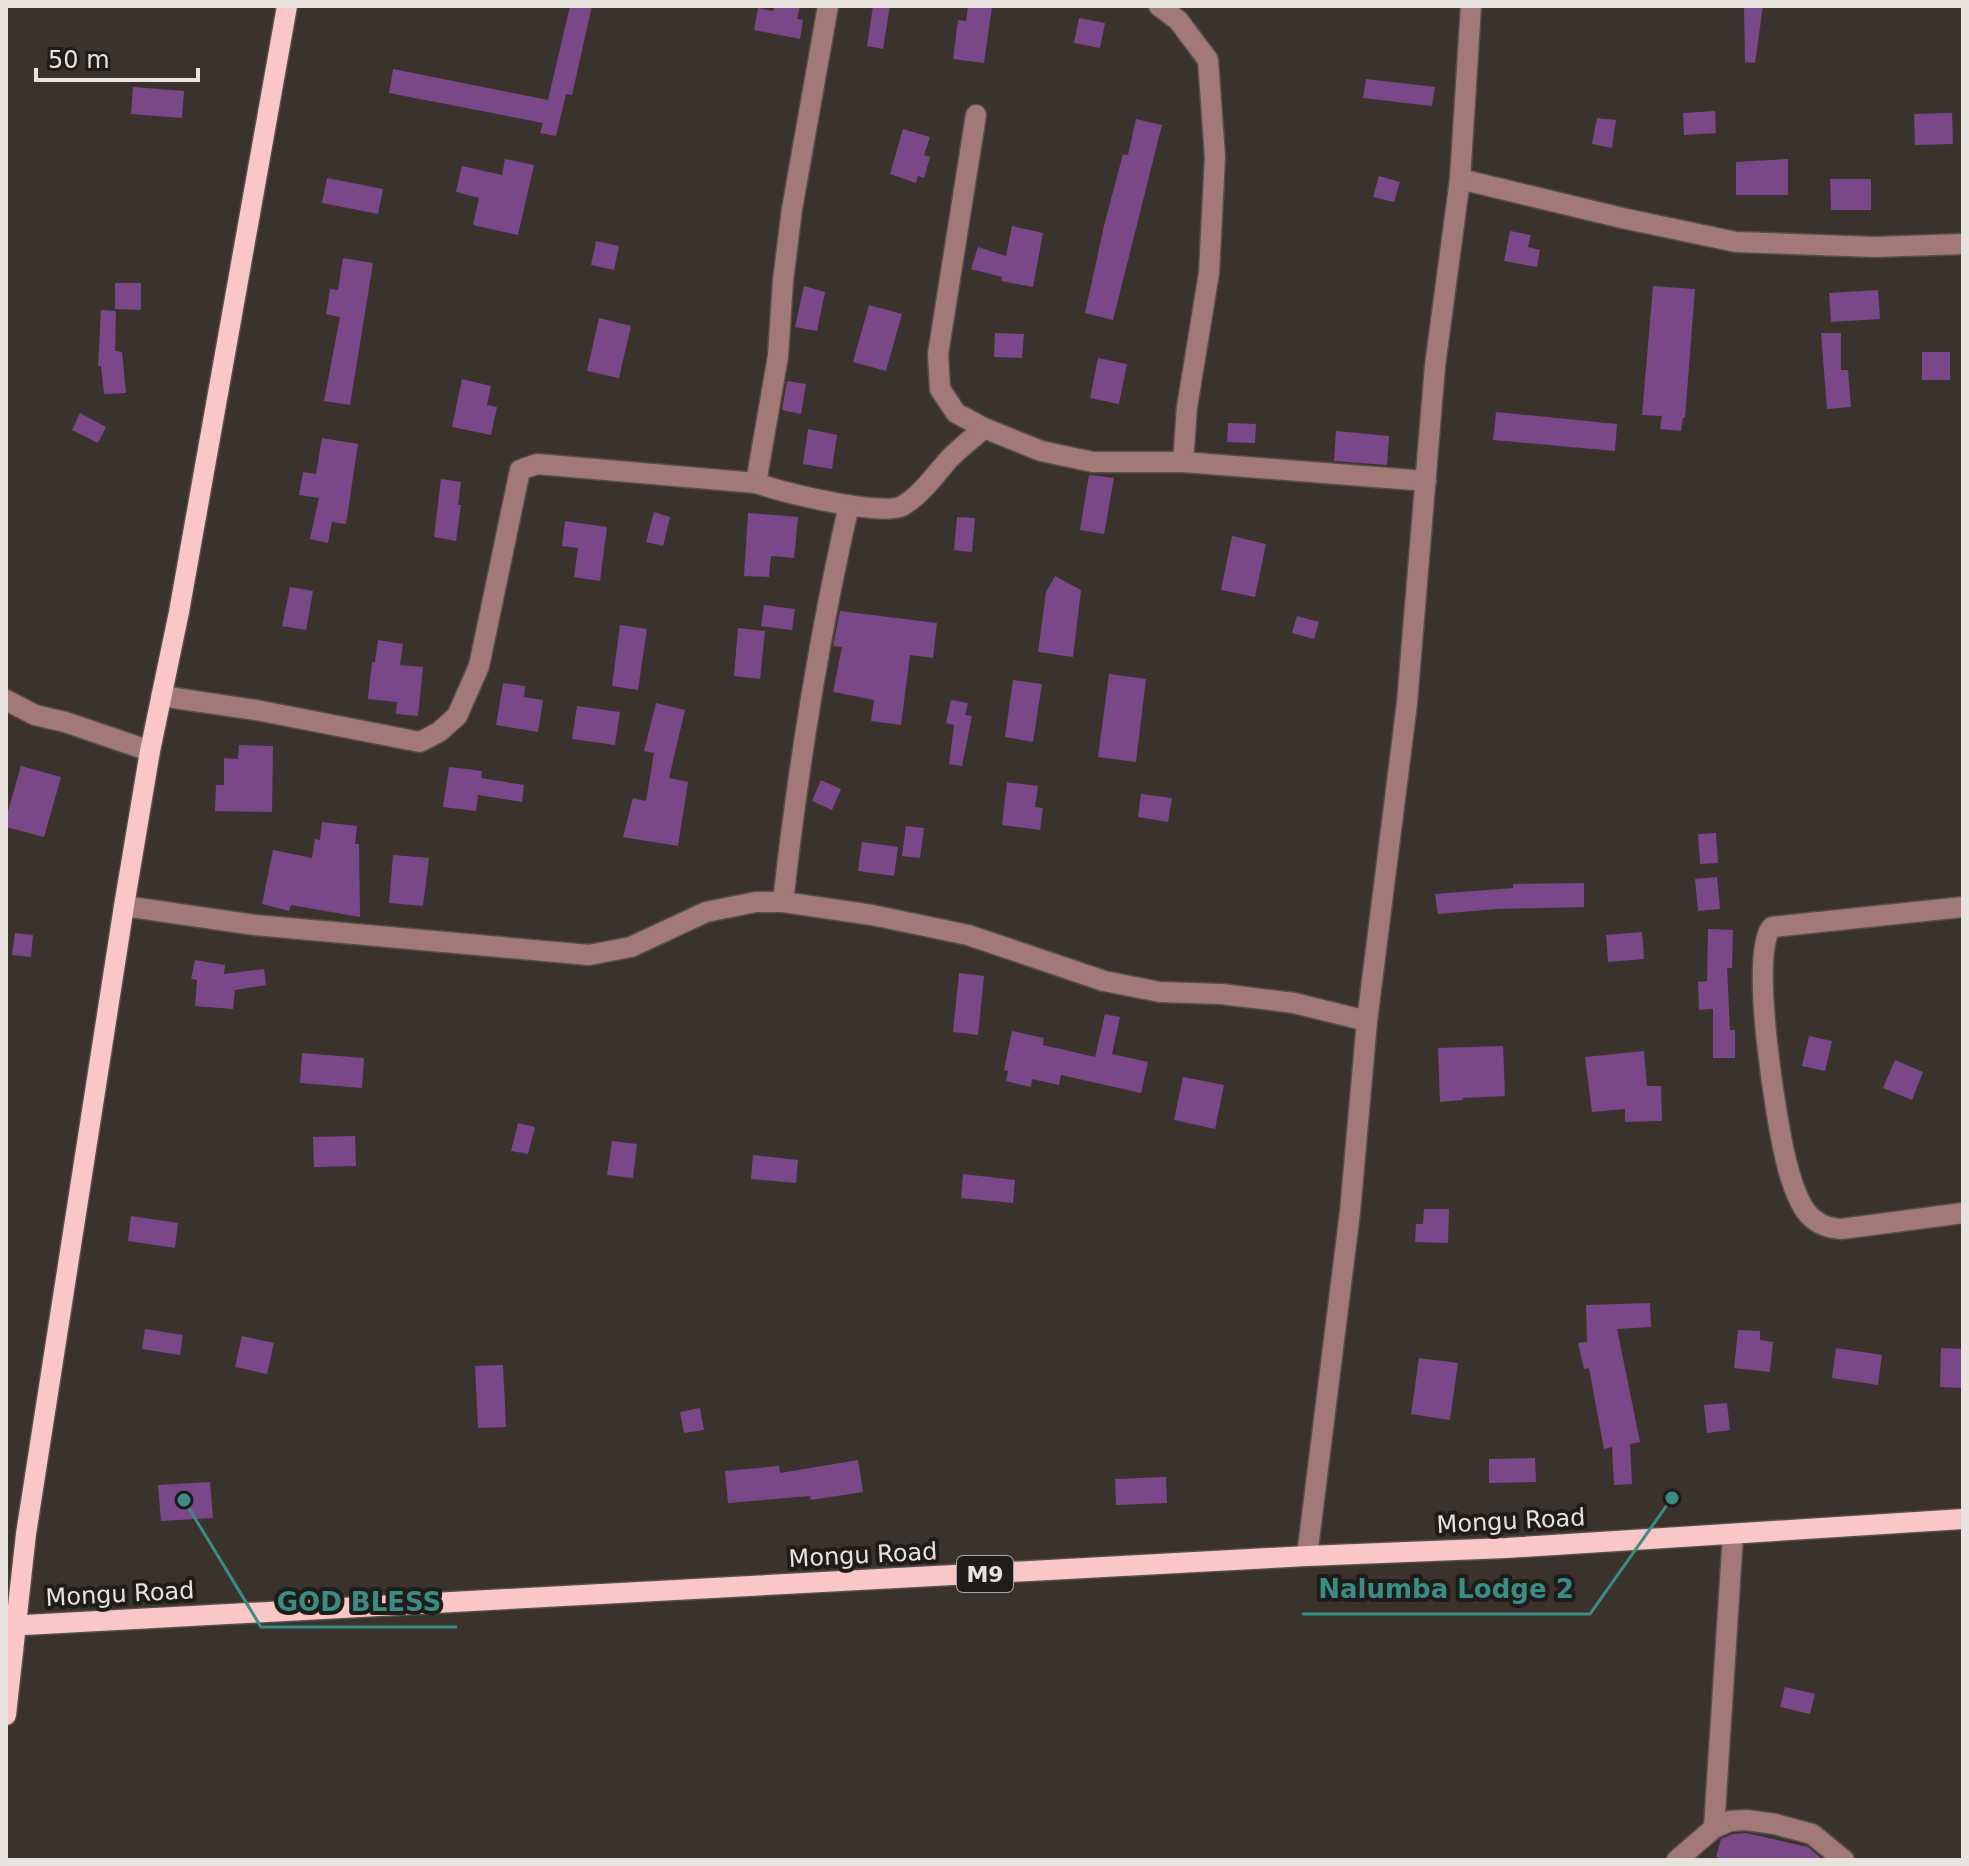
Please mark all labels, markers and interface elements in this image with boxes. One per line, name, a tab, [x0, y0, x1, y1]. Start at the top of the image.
scale bar	[36, 32, 198, 82]
text: 50 m	[48, 46, 110, 74]
street label: Mongu Road	[1436, 1503, 1586, 1539]
street label: Mongu Road	[788, 1537, 938, 1573]
road number: M9	[957, 1556, 1013, 1592]
callout: Nalumba Lodge 2	[1302, 1564, 1590, 1614]
text: Nalumba Lodge 2	[1318, 1574, 1574, 1604]
street label: Mongu Road	[45, 1576, 195, 1612]
callout: GOD BLESS	[261, 1577, 457, 1627]
text: GOD BLESS	[277, 1587, 441, 1617]

